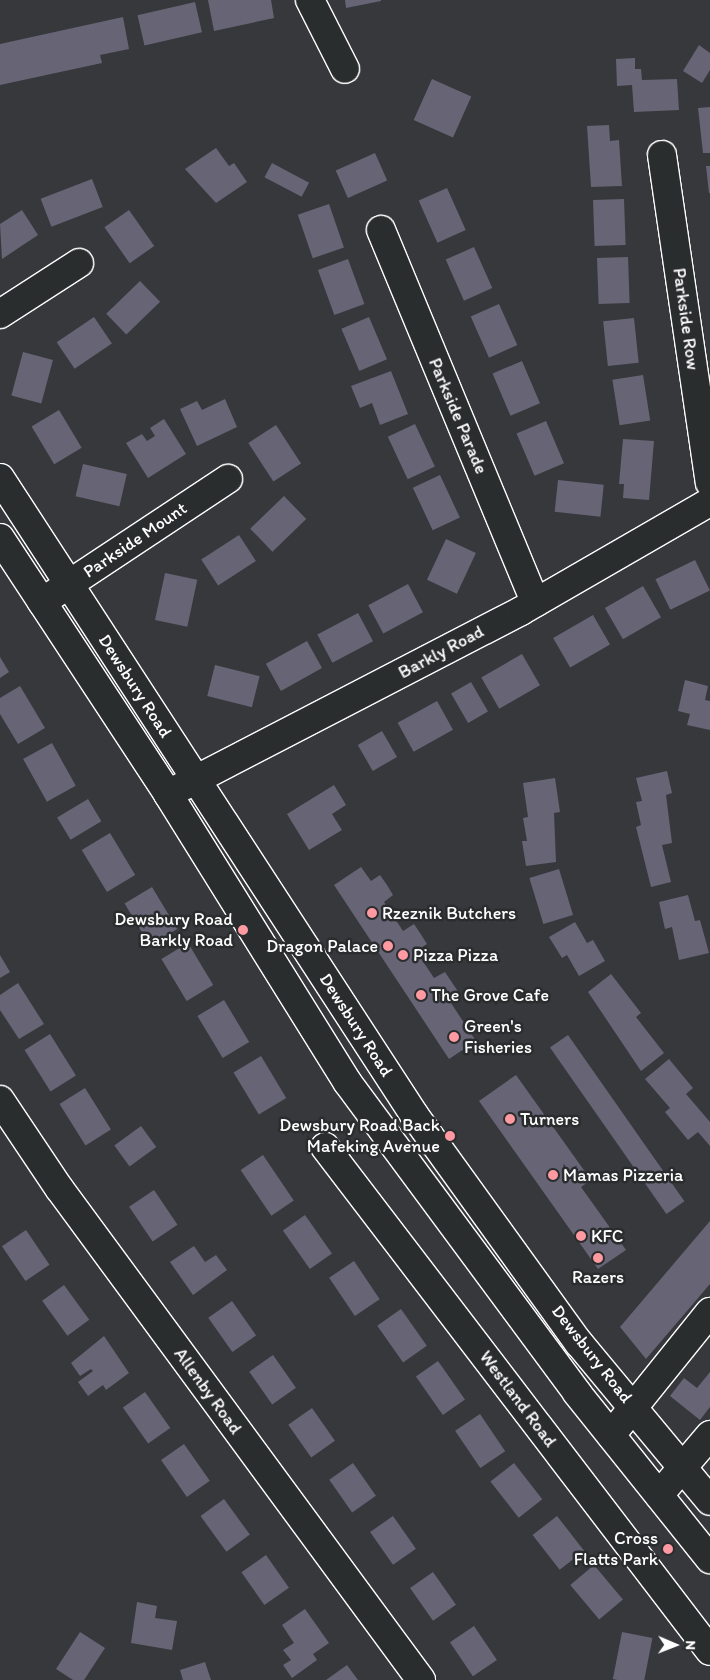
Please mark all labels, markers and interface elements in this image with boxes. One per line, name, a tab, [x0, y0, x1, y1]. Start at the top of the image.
street label: Parkside Row	[668, 266, 704, 372]
street label: Parkside Parade	[424, 355, 492, 477]
street label: Parkside Mount	[79, 497, 191, 583]
street label: Barkly Road	[395, 620, 487, 684]
street label: Dewsbury Road	[94, 630, 176, 742]
place label: Rzeznik Butchers	[382, 902, 516, 924]
marker: Rzeznik Butchers	[366, 907, 378, 919]
place label: Dewsbury Road Barkly Road	[115, 909, 233, 952]
marker: Dewsbury Road Barkly Road	[237, 924, 249, 936]
place label: Dragon Palace	[267, 935, 378, 957]
marker: Dragon Palace	[382, 940, 394, 952]
place label: Pizza Pizza	[413, 944, 498, 966]
marker: Pizza Pizza	[397, 949, 409, 961]
street label: Dewsbury Road	[315, 969, 397, 1081]
place label: The Grove Cafe	[431, 984, 549, 1006]
marker: The Grove Cafe	[415, 989, 427, 1001]
place label: Green's Fisheries	[464, 1016, 532, 1058]
marker: Green's Fisheries	[448, 1031, 460, 1043]
place label: Turners	[520, 1108, 579, 1130]
marker: Turners	[504, 1113, 516, 1125]
place label: Dewsbury Road Back Mafeking Avenue	[279, 1115, 440, 1158]
marker: Dewsbury Road Back Mafeking Avenue	[444, 1130, 456, 1142]
place label: Mamas Pizzeria	[563, 1164, 684, 1186]
marker: Mamas Pizzeria	[547, 1169, 559, 1181]
place label: KFC	[591, 1225, 623, 1247]
marker: KFC	[575, 1230, 587, 1242]
marker: Razers	[592, 1252, 604, 1264]
place label: Razers	[572, 1266, 624, 1288]
street label: Dewsbury Road	[547, 1301, 637, 1407]
street label: Allenby Road	[170, 1344, 246, 1438]
street label: Westland Road	[475, 1347, 561, 1451]
place label: Cross Flatts Park	[574, 1528, 658, 1570]
marker: Cross Flatts Park	[662, 1543, 674, 1555]
north arrow	[650, 1620, 700, 1670]
text: N	[682, 1640, 699, 1650]

